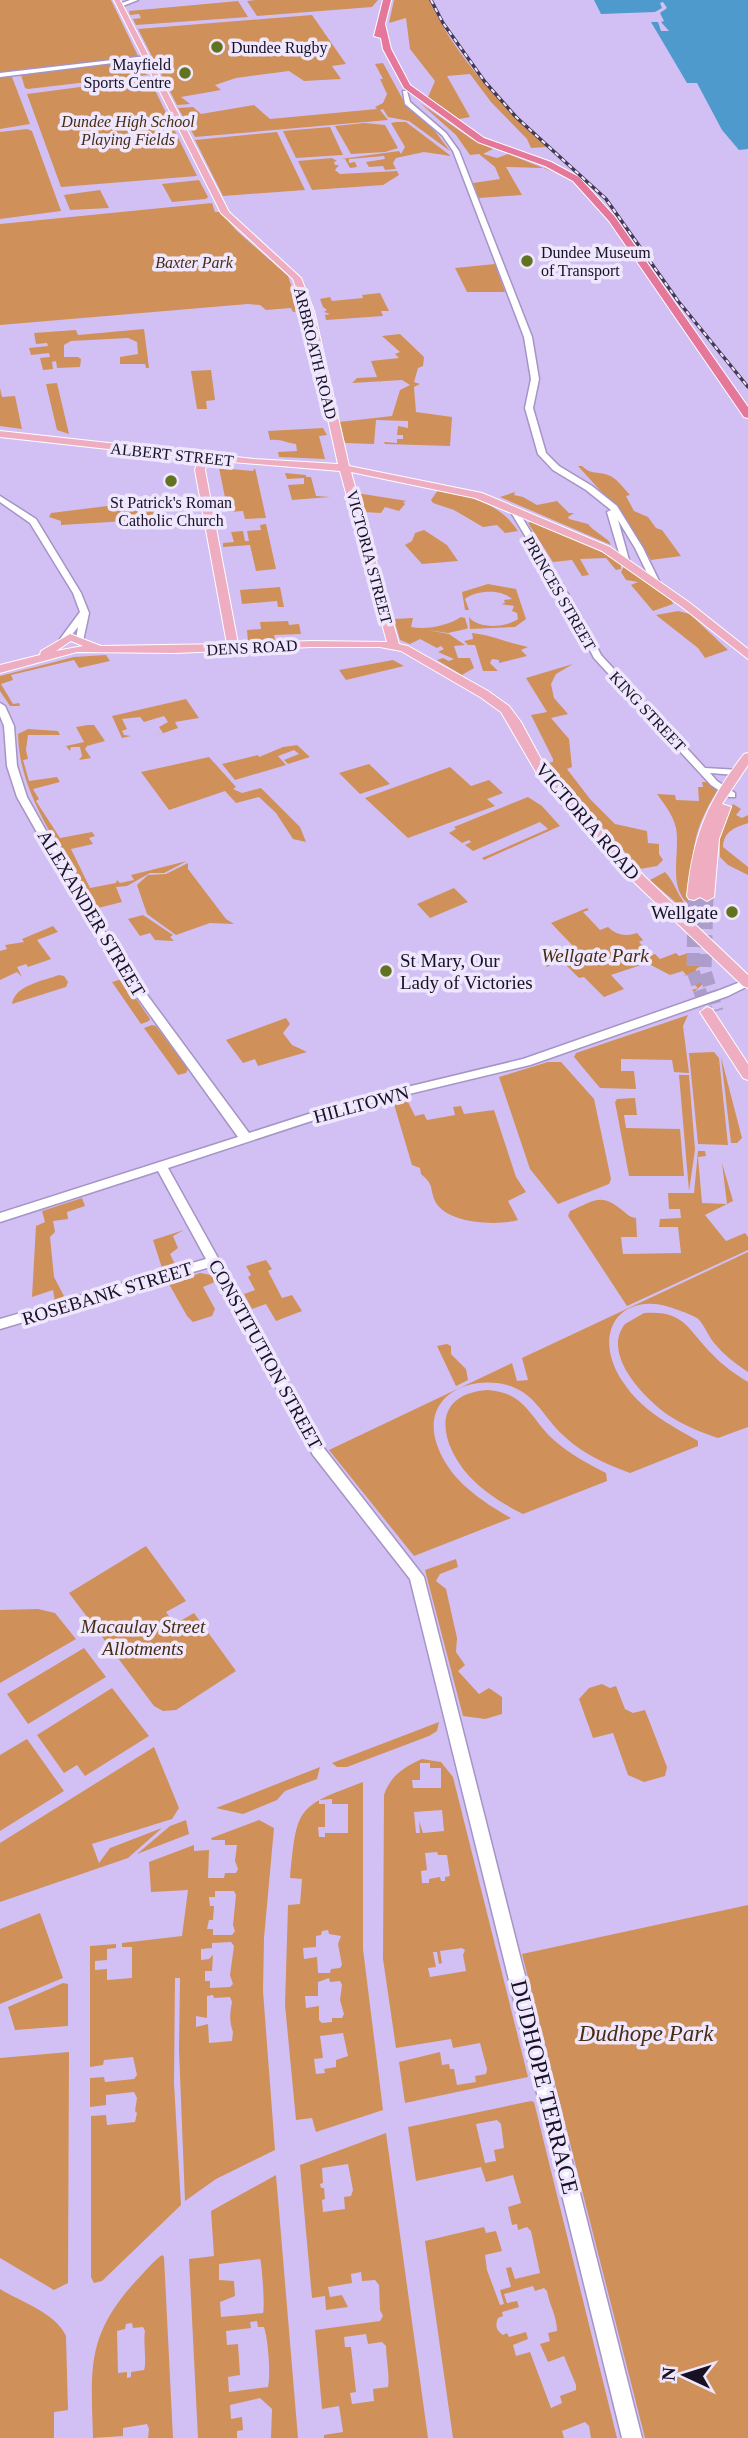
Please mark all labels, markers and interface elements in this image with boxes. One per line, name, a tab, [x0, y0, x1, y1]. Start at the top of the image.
marker: Dundee Rugby	[209, 39, 225, 55]
place label: Dundee Rugby	[231, 39, 327, 57]
place label: Mayfield Sports Centre	[83, 56, 171, 92]
marker: Mayfield Sports Centre	[177, 65, 193, 81]
park label: Dundee High School Playing Fields	[60, 113, 195, 149]
place label: Dundee Museum of Transport	[541, 244, 651, 280]
marker: Dundee Museum of Transport	[519, 253, 535, 269]
park label: Baxter Park	[155, 254, 234, 271]
street label: ARBROATH ROAD	[291, 285, 340, 421]
street label: ALBERT STREET	[110, 440, 235, 469]
marker: St Patrick's Roman Catholic Church	[163, 473, 179, 489]
street label: VICTORIA STREET	[343, 488, 396, 626]
place label: St Patrick's Roman Catholic Church	[110, 494, 232, 529]
street label: PRINCES STREET	[520, 533, 599, 653]
street label: DENS ROAD	[206, 637, 298, 658]
street label: KING STREET	[606, 668, 689, 755]
street label: VICTORIA ROAD	[531, 759, 644, 884]
street label: ALEXANDER STREET	[34, 826, 150, 1001]
place label: Wellgate	[651, 902, 718, 923]
marker: Wellgate	[724, 904, 740, 920]
park label: Wellgate Park	[541, 945, 649, 966]
place label: St Mary, Our Lady of Victories	[400, 950, 533, 993]
marker: St Mary, Our Lady of Victories	[378, 963, 394, 979]
street label: HILLTOWN	[311, 1082, 412, 1127]
street label: CONSTITUTION STREET	[205, 1256, 327, 1453]
street label: ROSEBANK STREET	[20, 1257, 195, 1329]
park label: Macaulay Street Allotments	[80, 1616, 206, 1659]
street label: DUDHOPE TERRACE	[506, 1977, 583, 2197]
park label: Dudhope Park	[578, 2021, 714, 2046]
north arrow	[650, 2340, 720, 2410]
text: N	[658, 2366, 680, 2381]

